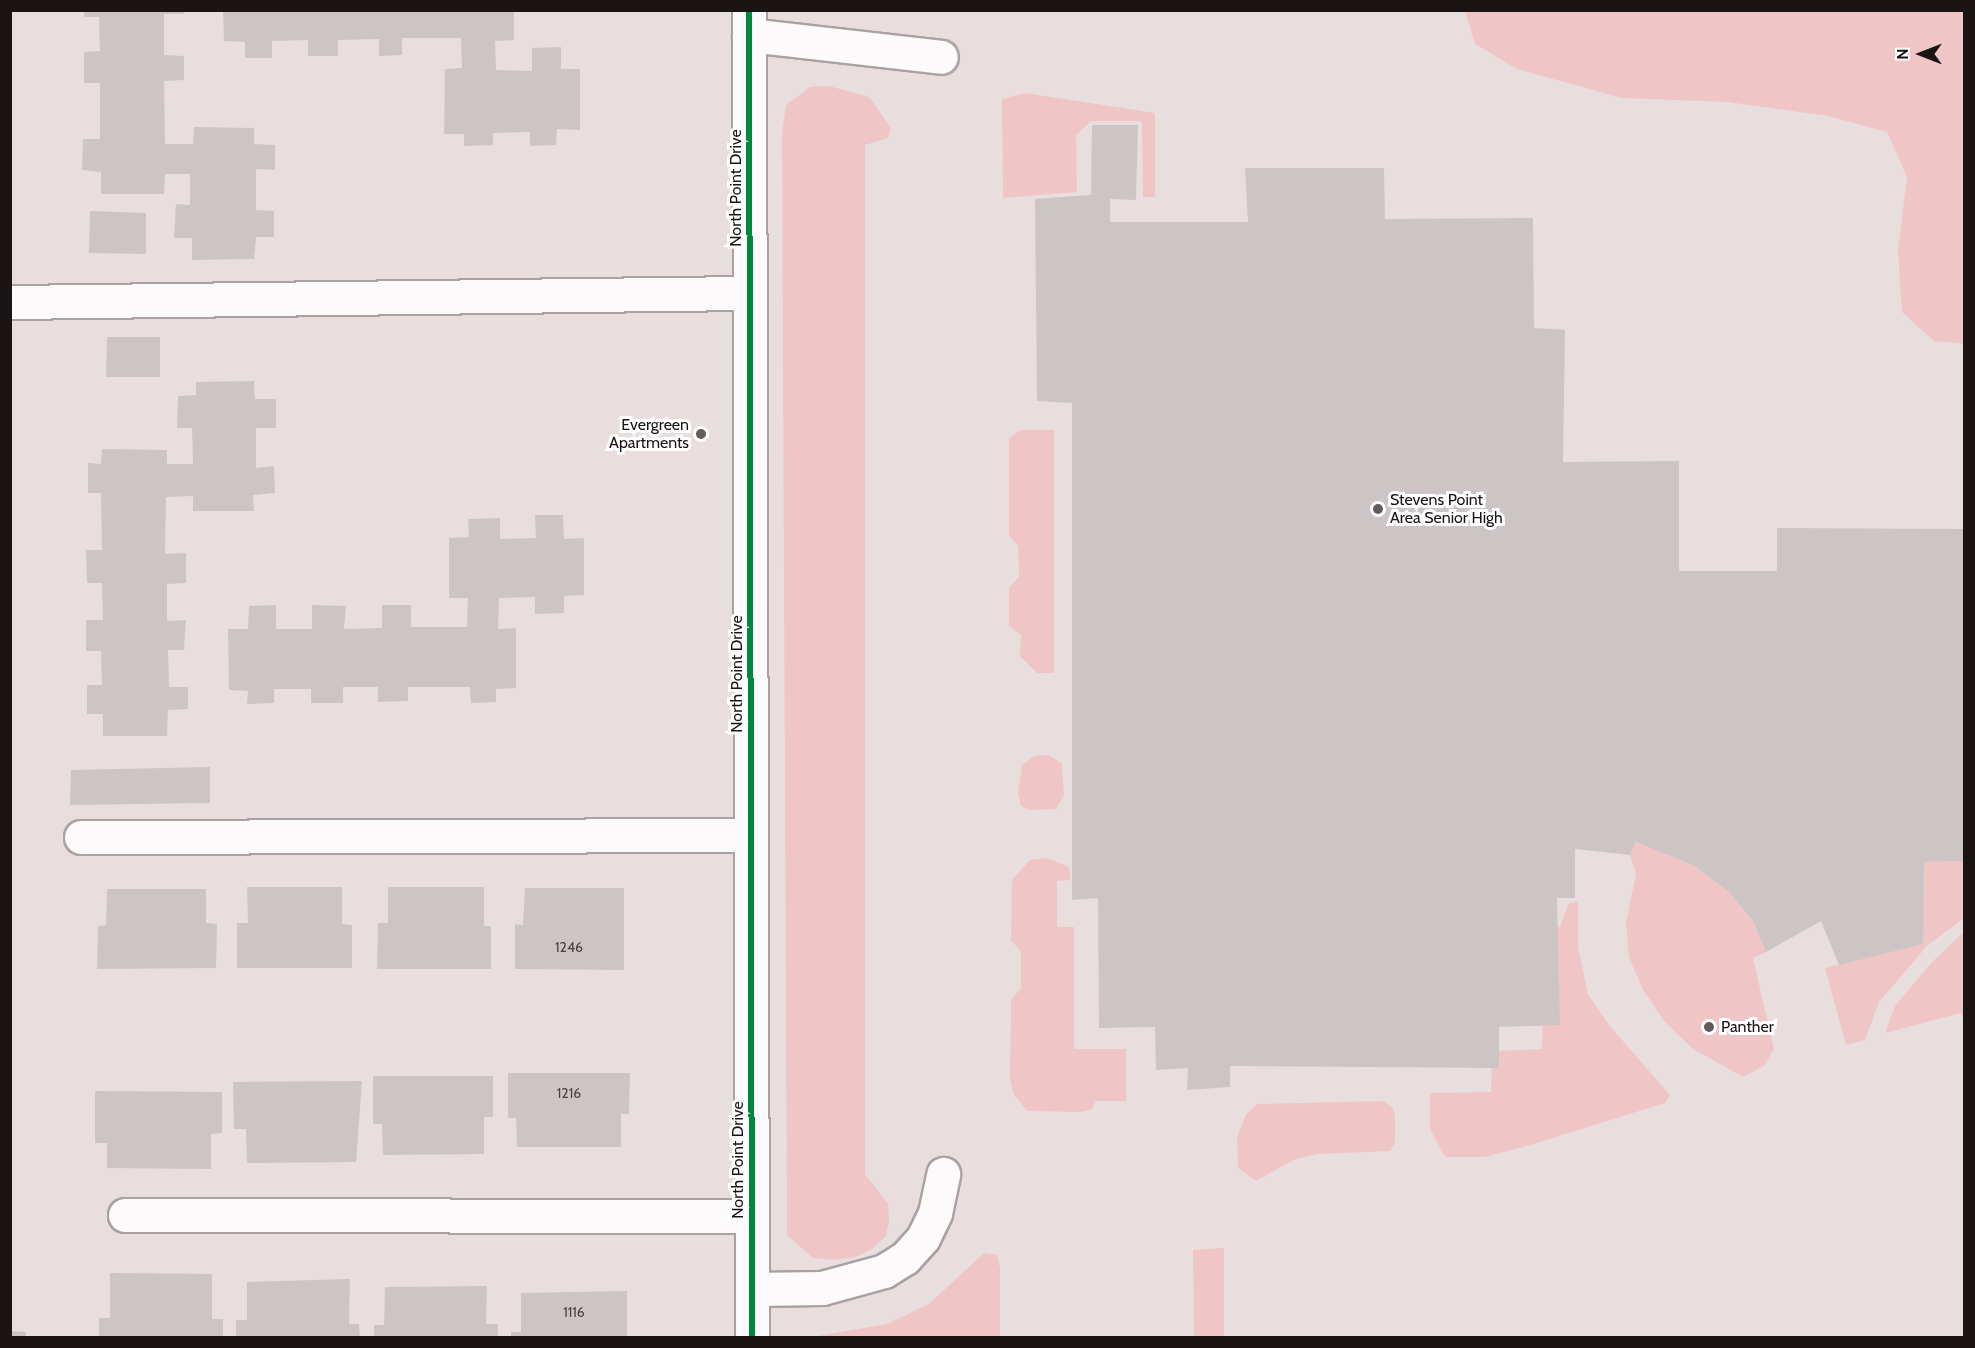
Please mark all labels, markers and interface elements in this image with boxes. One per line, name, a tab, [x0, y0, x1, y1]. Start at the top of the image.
north arrow	[1891, 24, 1951, 84]
text: N	[1893, 48, 1912, 60]
street label: North Point Drive	[726, 129, 746, 247]
place label: Evergreen Apartments	[609, 415, 689, 453]
marker: Evergreen Apartments	[694, 427, 708, 441]
place label: Stevens Point Area Senior High	[1390, 490, 1503, 528]
marker: Stevens Point Area Senior High	[1371, 502, 1385, 516]
street label: North Point Drive	[727, 615, 747, 733]
house number: 1246	[555, 939, 583, 955]
place label: Panther	[1721, 1017, 1774, 1037]
marker: Panther	[1702, 1020, 1716, 1034]
house number: 1216	[557, 1085, 581, 1101]
street label: North Point Drive	[728, 1101, 748, 1219]
house number: 1116	[563, 1304, 585, 1320]

